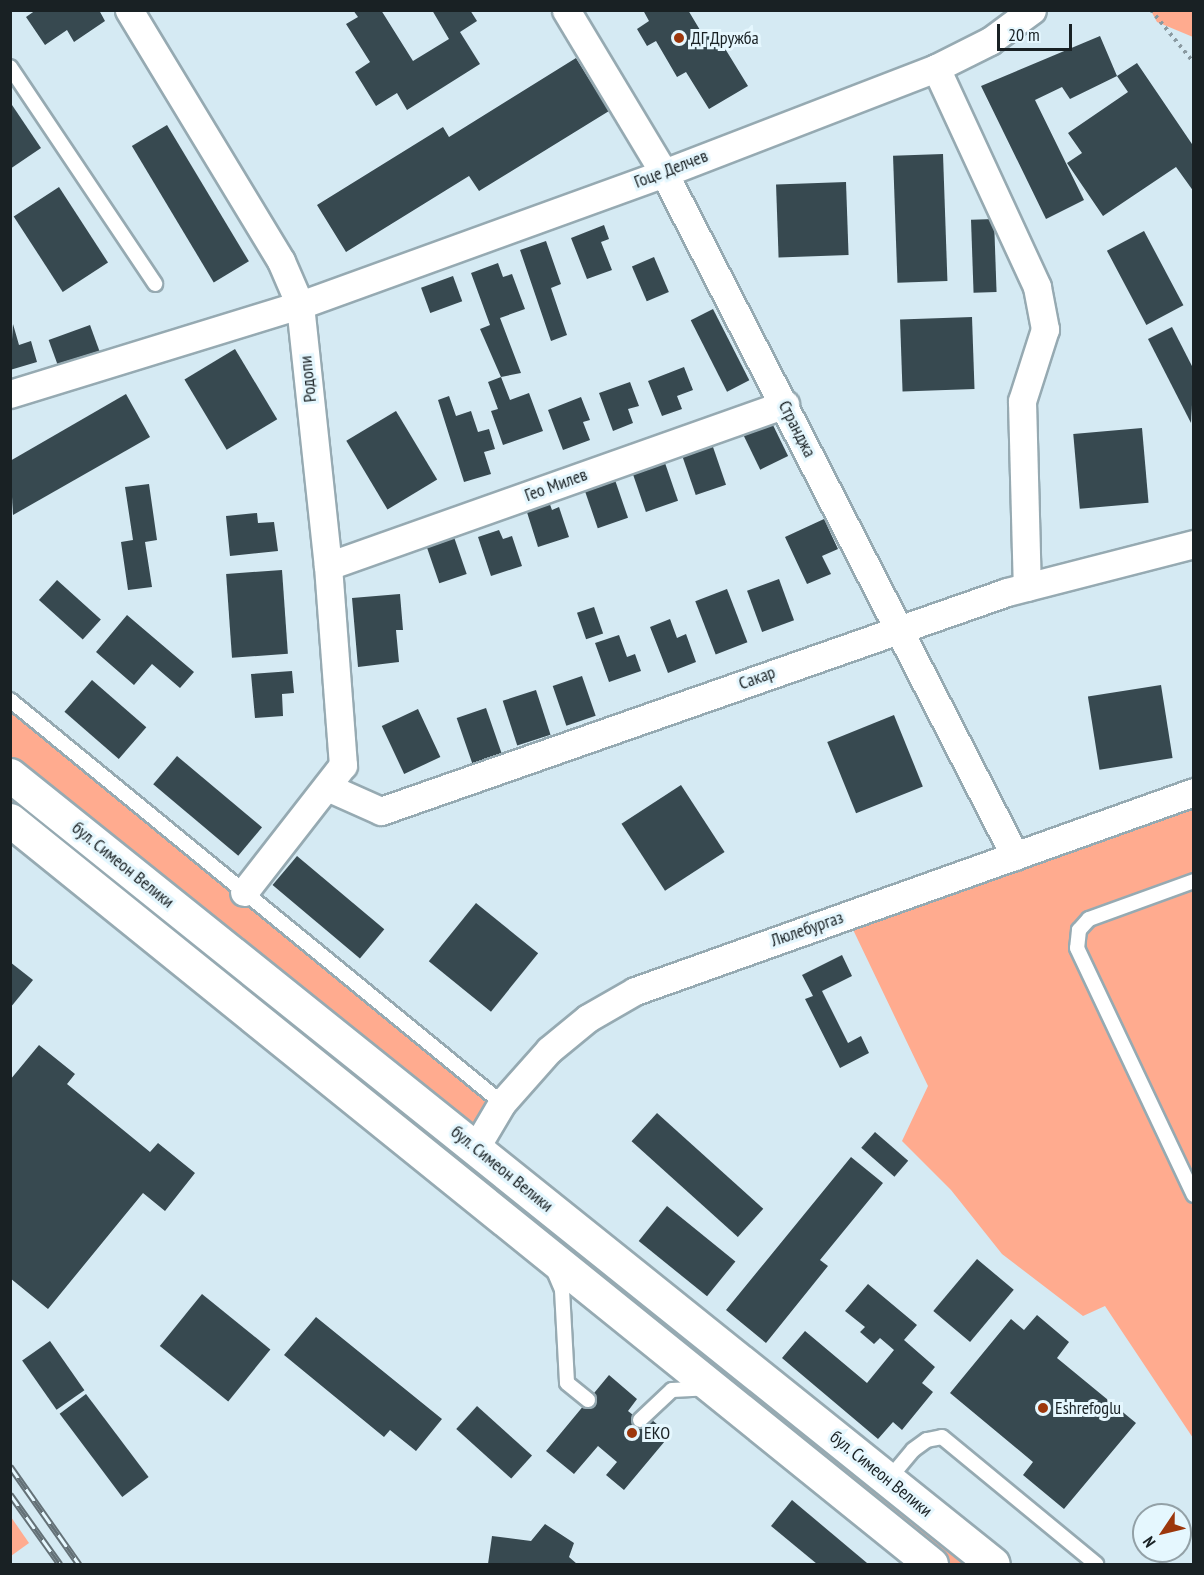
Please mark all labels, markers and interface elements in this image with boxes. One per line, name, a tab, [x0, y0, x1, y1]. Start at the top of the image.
scale bar	[1000, 12, 1075, 50]
text: 20 m	[1008, 23, 1040, 46]
place label: ДГ Дружба	[691, 27, 760, 49]
marker: ДГ Дружба	[672, 31, 686, 45]
street label: Гоце Делчев	[631, 145, 711, 193]
street label: Родопи	[295, 355, 321, 403]
street label: Странджа	[774, 397, 820, 461]
street label: Гео Милев	[522, 464, 590, 506]
street label: Сакар	[736, 661, 778, 695]
street label: бул. Симеон Велики	[67, 817, 179, 913]
street label: Люлебургаз	[768, 907, 846, 951]
street label: бул. Симеон Велики	[446, 1121, 558, 1217]
place label: Eshrefoglu	[1055, 1397, 1121, 1419]
marker: Eshrefoglu	[1036, 1401, 1050, 1415]
place label: EKO	[644, 1422, 670, 1444]
marker: EKO	[625, 1426, 639, 1440]
street label: бул. Симеон Велики	[825, 1426, 937, 1522]
north arrow	[1132, 1503, 1192, 1563]
text: N	[1138, 1533, 1160, 1551]

